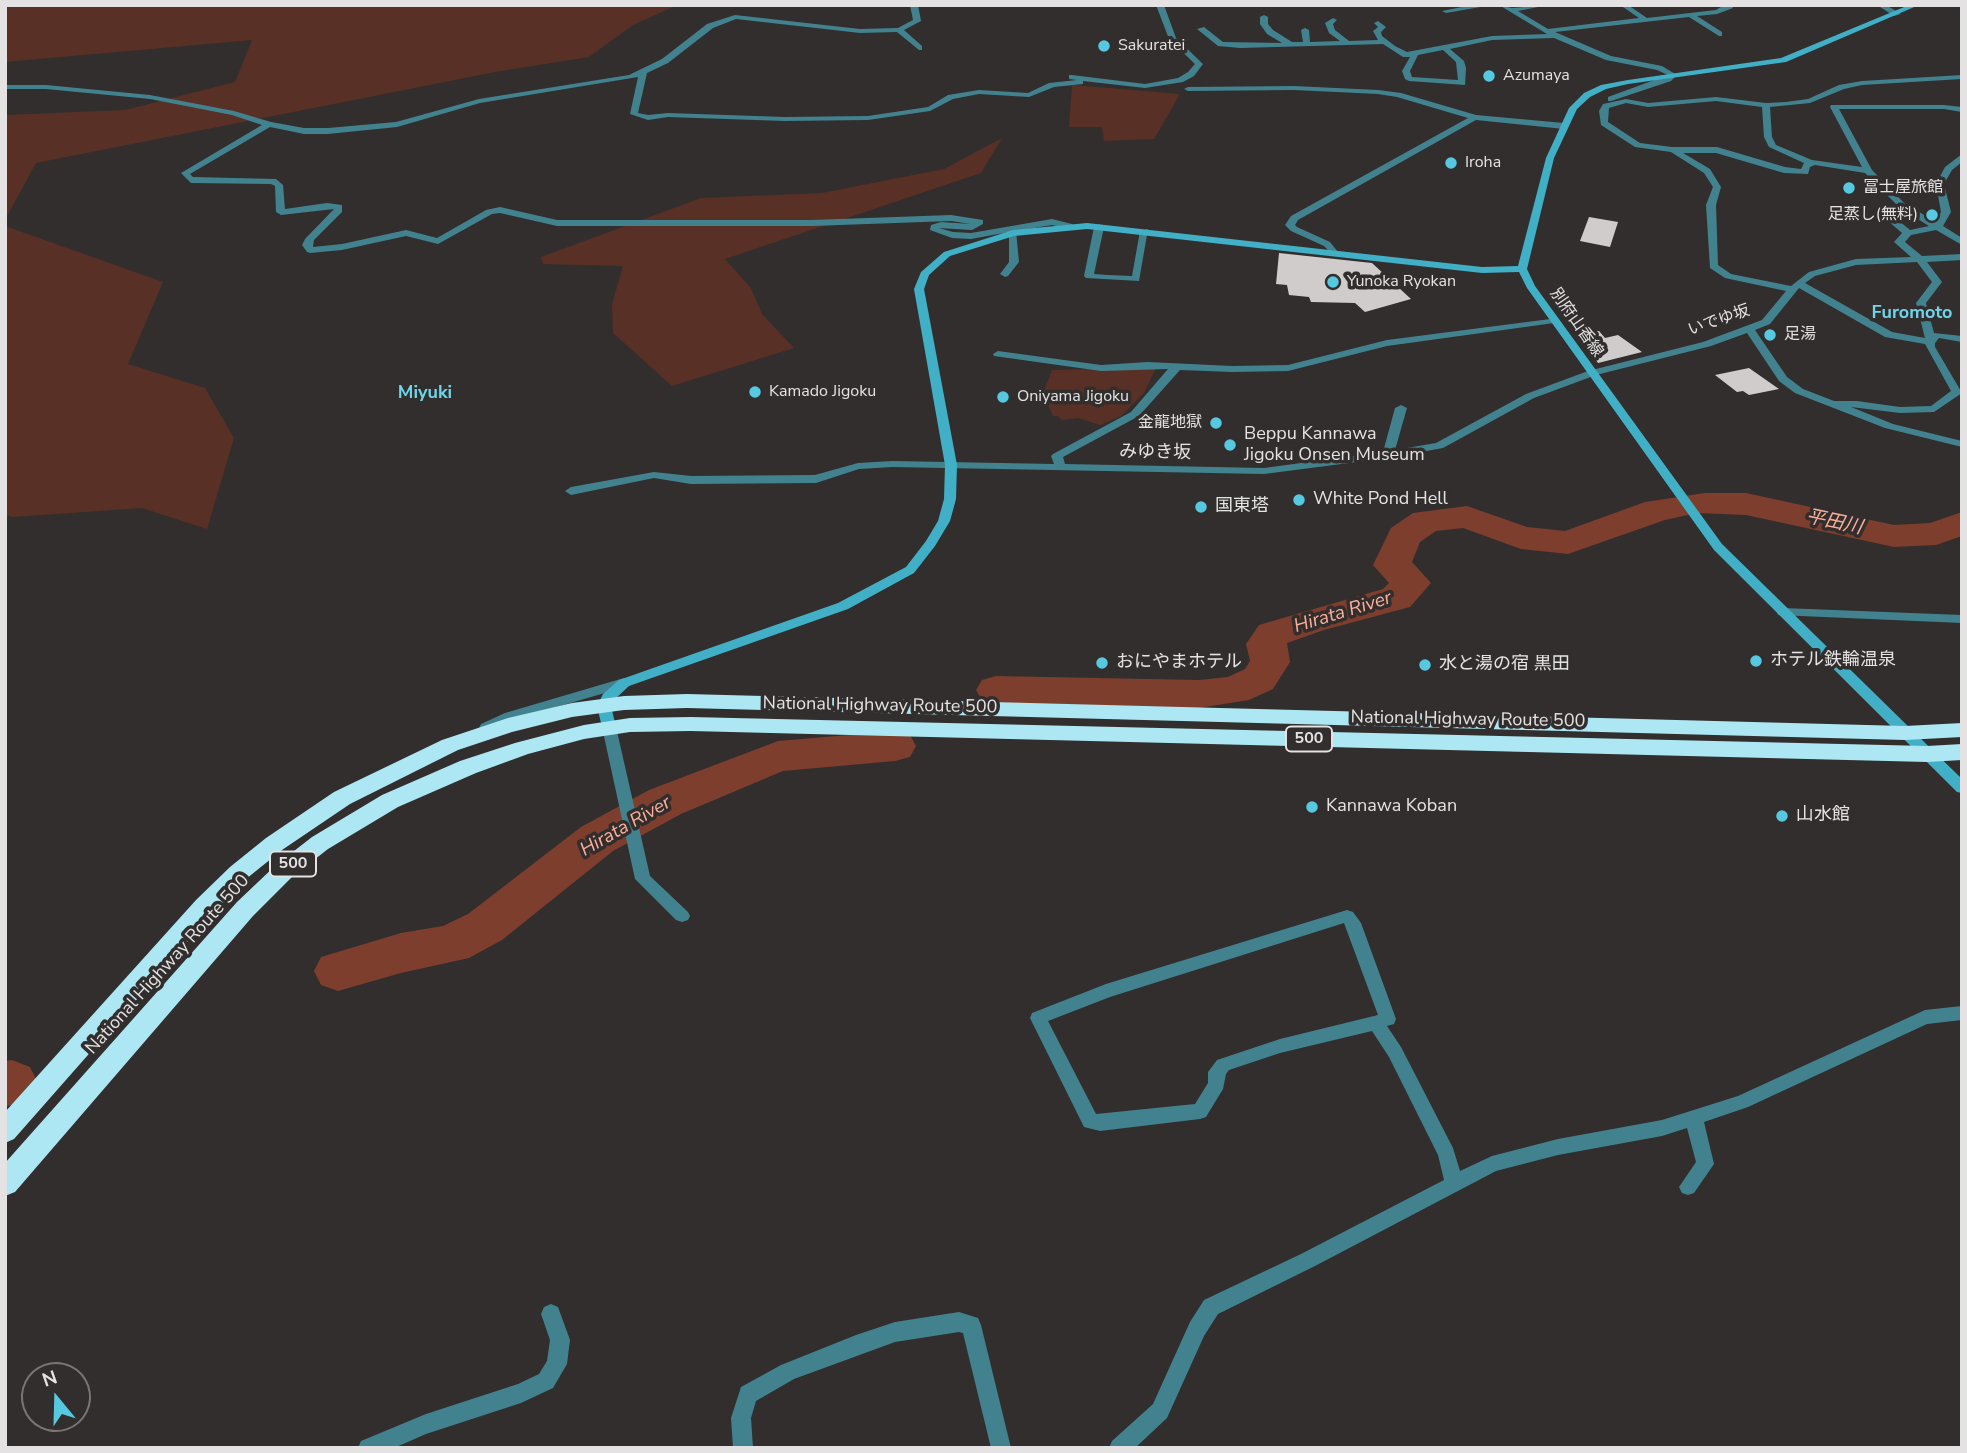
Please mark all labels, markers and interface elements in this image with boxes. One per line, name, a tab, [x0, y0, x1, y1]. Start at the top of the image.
place label: Sakuratei	[1118, 36, 1185, 56]
marker: Sakuratei	[1096, 38, 1112, 54]
place label: Azumaya	[1503, 66, 1570, 86]
marker: Azumaya	[1481, 68, 1497, 84]
place label: Iroha	[1465, 153, 1501, 173]
marker: Iroha	[1443, 155, 1459, 171]
place label: 冨士屋旅館	[1863, 178, 1943, 198]
marker: 冨士屋旅館	[1841, 180, 1857, 196]
place label: 足蒸し(無料)	[1828, 205, 1918, 225]
marker: 足蒸し(無料)	[1924, 207, 1940, 223]
place label: Yunoka Ryokan	[1347, 272, 1456, 292]
marker: Yunoka Ryokan	[1325, 274, 1341, 290]
street label: 別府山香線	[1545, 285, 1607, 361]
street label: いでゆ坂	[1686, 302, 1752, 340]
district label: Furomoto	[1872, 303, 1952, 325]
place label: 足湯	[1784, 325, 1816, 345]
marker: 足湯	[1762, 327, 1778, 343]
place label: Kamado Jigoku	[769, 382, 876, 402]
district label: Miyuki	[398, 383, 452, 405]
marker: Kamado Jigoku	[747, 384, 763, 400]
place label: Oniyama Jigoku	[1017, 387, 1129, 407]
marker: Oniyama Jigoku	[995, 389, 1011, 405]
place label: 金龍地獄	[1138, 413, 1202, 433]
marker: 金龍地獄	[1208, 415, 1224, 431]
place label: Beppu Kannawa Jigoku Onsen Museum	[1244, 424, 1425, 466]
marker: Beppu Kannawa Jigoku Onsen Museum	[1222, 437, 1238, 453]
street label: みゆき坂	[1119, 442, 1191, 464]
place label: White Pond Hell	[1313, 489, 1448, 511]
marker: White Pond Hell	[1291, 492, 1307, 508]
place label: 国東塔	[1215, 496, 1269, 518]
marker: 国東塔	[1193, 499, 1209, 515]
water label: 平田川	[1804, 506, 1864, 540]
water label: Hirata River	[1291, 587, 1395, 639]
place label: ホテル鉄輪温泉	[1770, 650, 1896, 672]
place label: おにやまホテル	[1116, 652, 1242, 674]
marker: ホテル鉄輪温泉	[1748, 653, 1764, 669]
place label: 水と湯の宿 黒田	[1439, 654, 1570, 676]
marker: おにやまホテル	[1094, 655, 1110, 671]
marker: 水と湯の宿 黒田	[1417, 657, 1433, 673]
street label: National Highway Route 500	[763, 693, 997, 719]
street label: National Highway Route 500	[1351, 707, 1585, 733]
road number: 500	[1286, 726, 1332, 752]
water label: Hirata River	[577, 792, 675, 862]
place label: Kannawa Koban	[1326, 796, 1457, 818]
marker: Kannawa Koban	[1304, 799, 1320, 815]
place label: 山水館	[1796, 805, 1850, 827]
marker: 山水館	[1774, 808, 1790, 824]
road number: 500	[270, 852, 316, 876]
street label: National Highway Route 500	[81, 871, 255, 1059]
north arrow	[21, 1362, 91, 1432]
text: N	[39, 1364, 61, 1394]

